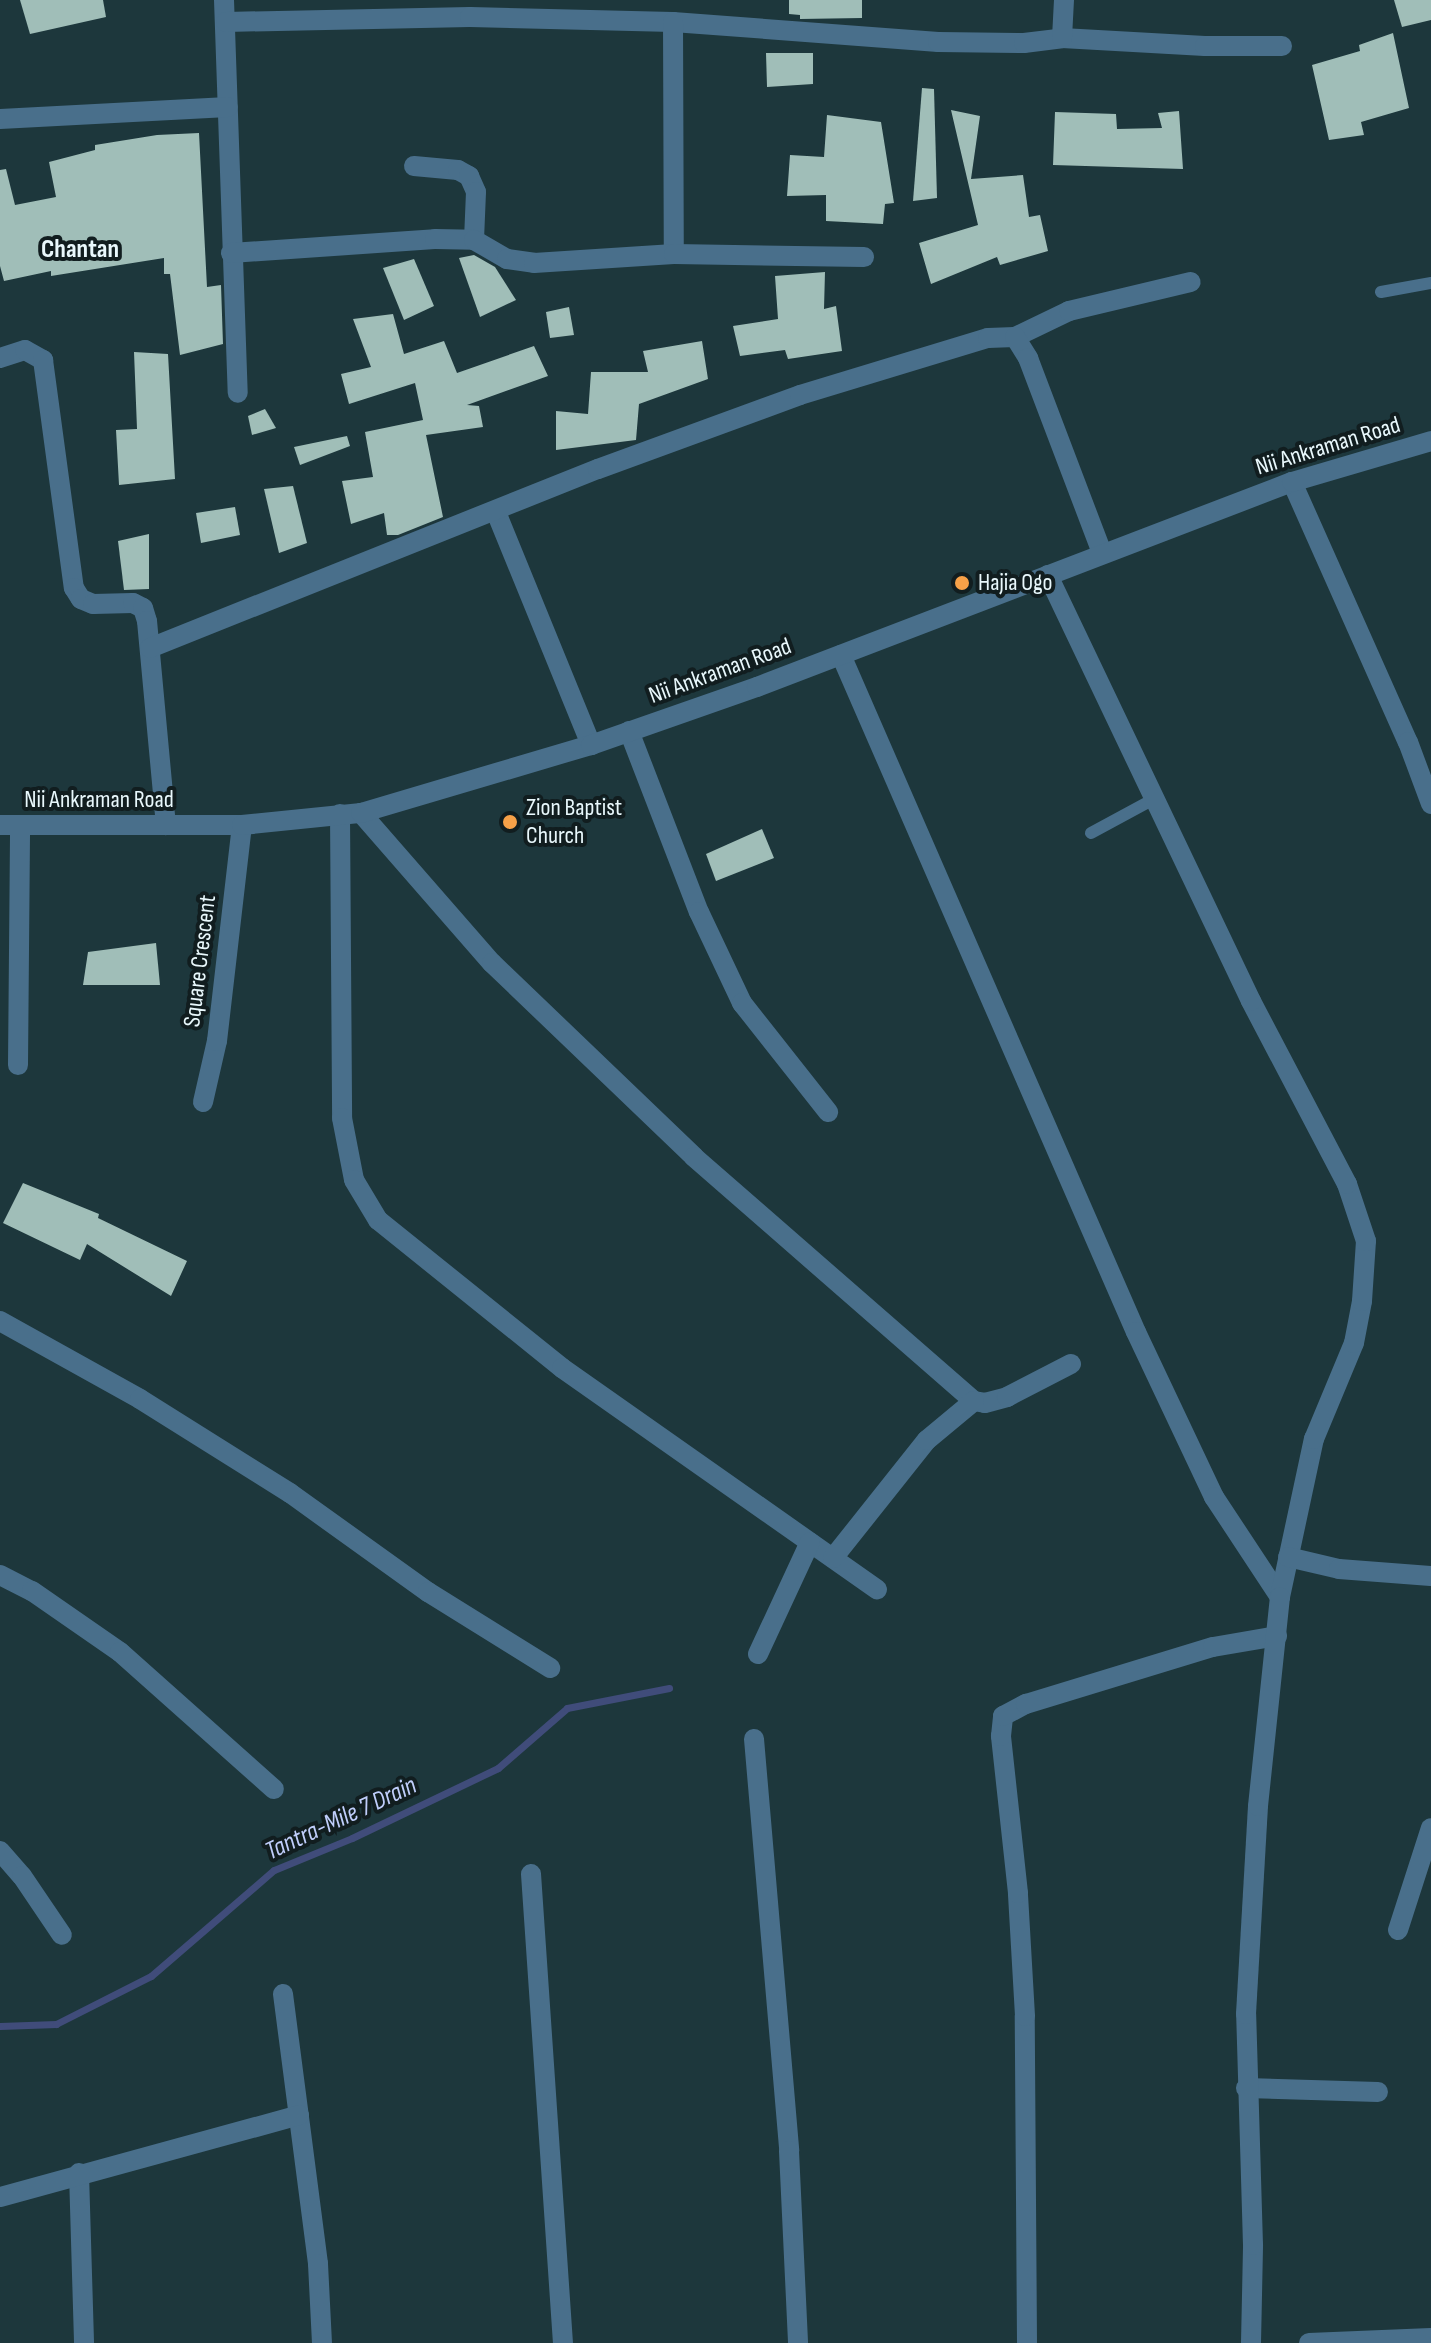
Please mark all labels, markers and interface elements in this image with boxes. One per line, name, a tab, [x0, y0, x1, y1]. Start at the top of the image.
district label: Chantan	[41, 234, 119, 266]
street label: Nii Ankraman Road	[1252, 410, 1404, 482]
place label: Hajia Ogo	[978, 569, 1053, 597]
marker: Hajia Ogo	[953, 574, 971, 592]
street label: Nii Ankraman Road	[645, 632, 795, 710]
street label: Nii Ankraman Road	[24, 786, 174, 814]
place label: Zion Baptist Church	[526, 794, 622, 850]
marker: Zion Baptist Church	[501, 813, 519, 831]
street label: Square Crescent	[178, 893, 222, 1029]
water label: Tantra-Mile 7 Drain	[260, 1770, 422, 1868]

